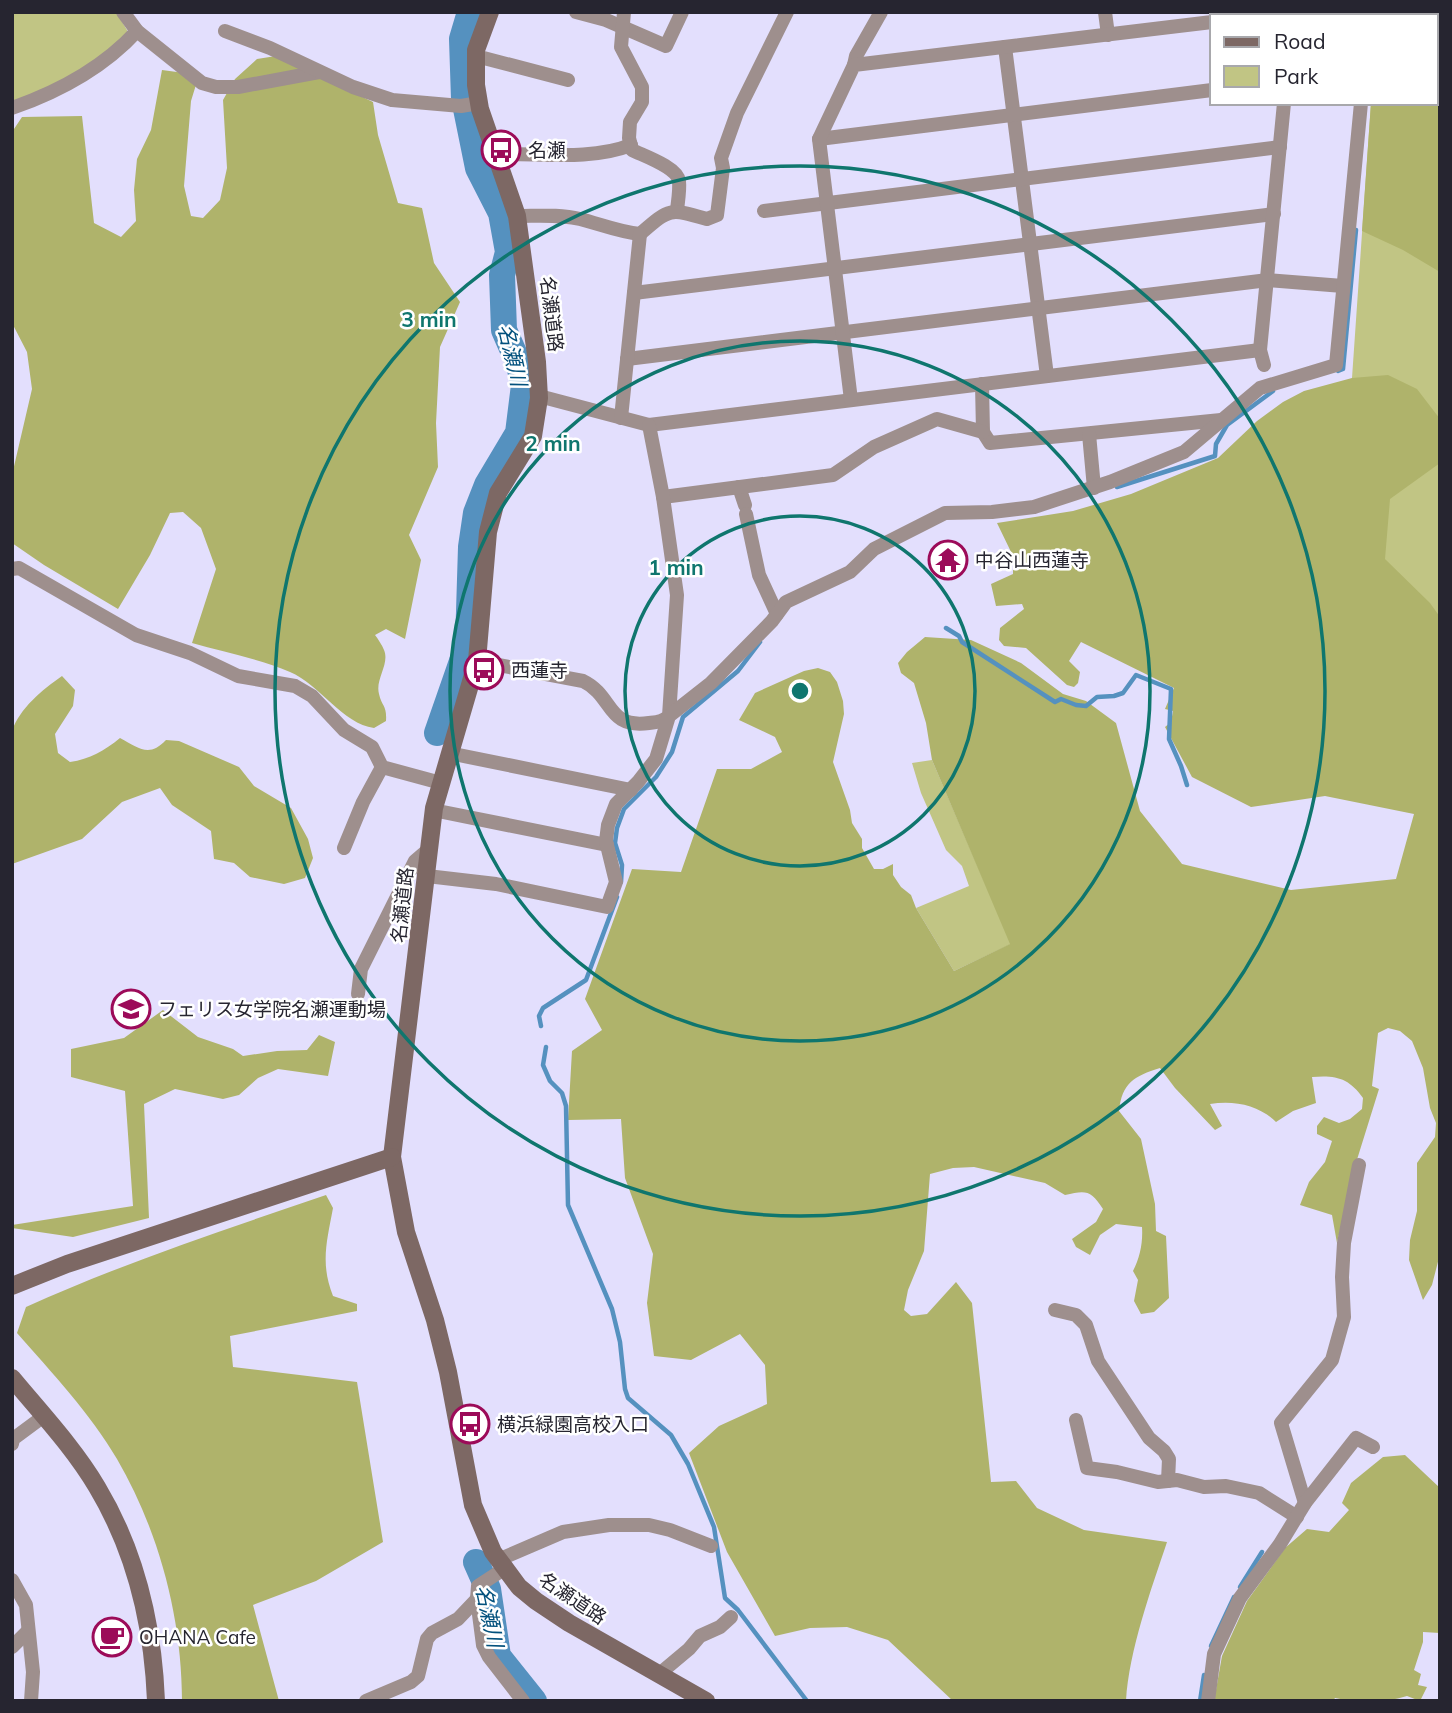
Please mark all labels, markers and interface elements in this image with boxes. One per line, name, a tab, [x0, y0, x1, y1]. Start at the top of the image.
legend	[1210, 14, 1438, 105]
text: Road	[1274, 28, 1325, 54]
text: Park	[1274, 63, 1318, 89]
bus stop icon: 名瀬	[480, 129, 522, 171]
place label: 名瀬	[528, 138, 566, 162]
street label: 名瀬道路	[535, 275, 569, 353]
text: 3 min	[401, 306, 457, 332]
water label: 名瀬川	[493, 321, 533, 391]
text: 2 min	[525, 430, 581, 456]
temple icon: 中谷山西蓮寺	[927, 539, 969, 581]
place label: 中谷山西蓮寺	[975, 548, 1089, 572]
text: 1 min	[648, 554, 704, 580]
bus stop icon: 西蓮寺	[463, 649, 505, 691]
place label: 西蓮寺	[511, 658, 568, 682]
centre of rings	[788, 679, 812, 703]
street label: 名瀬道路	[386, 866, 418, 944]
school or university icon: フェリス女学院名瀬運動場	[110, 988, 152, 1030]
place label: フェリス女学院名瀬運動場	[158, 997, 386, 1021]
bus stop icon: 横浜緑園高校入口	[449, 1403, 491, 1445]
place label: 横浜緑園高校入口	[497, 1412, 649, 1436]
street label: 名瀬道路	[535, 1567, 611, 1629]
water label: 名瀬川	[471, 1582, 510, 1651]
cafe icon: OHANA Cafe	[91, 1616, 133, 1658]
place label: OHANA Cafe	[139, 1625, 256, 1649]

